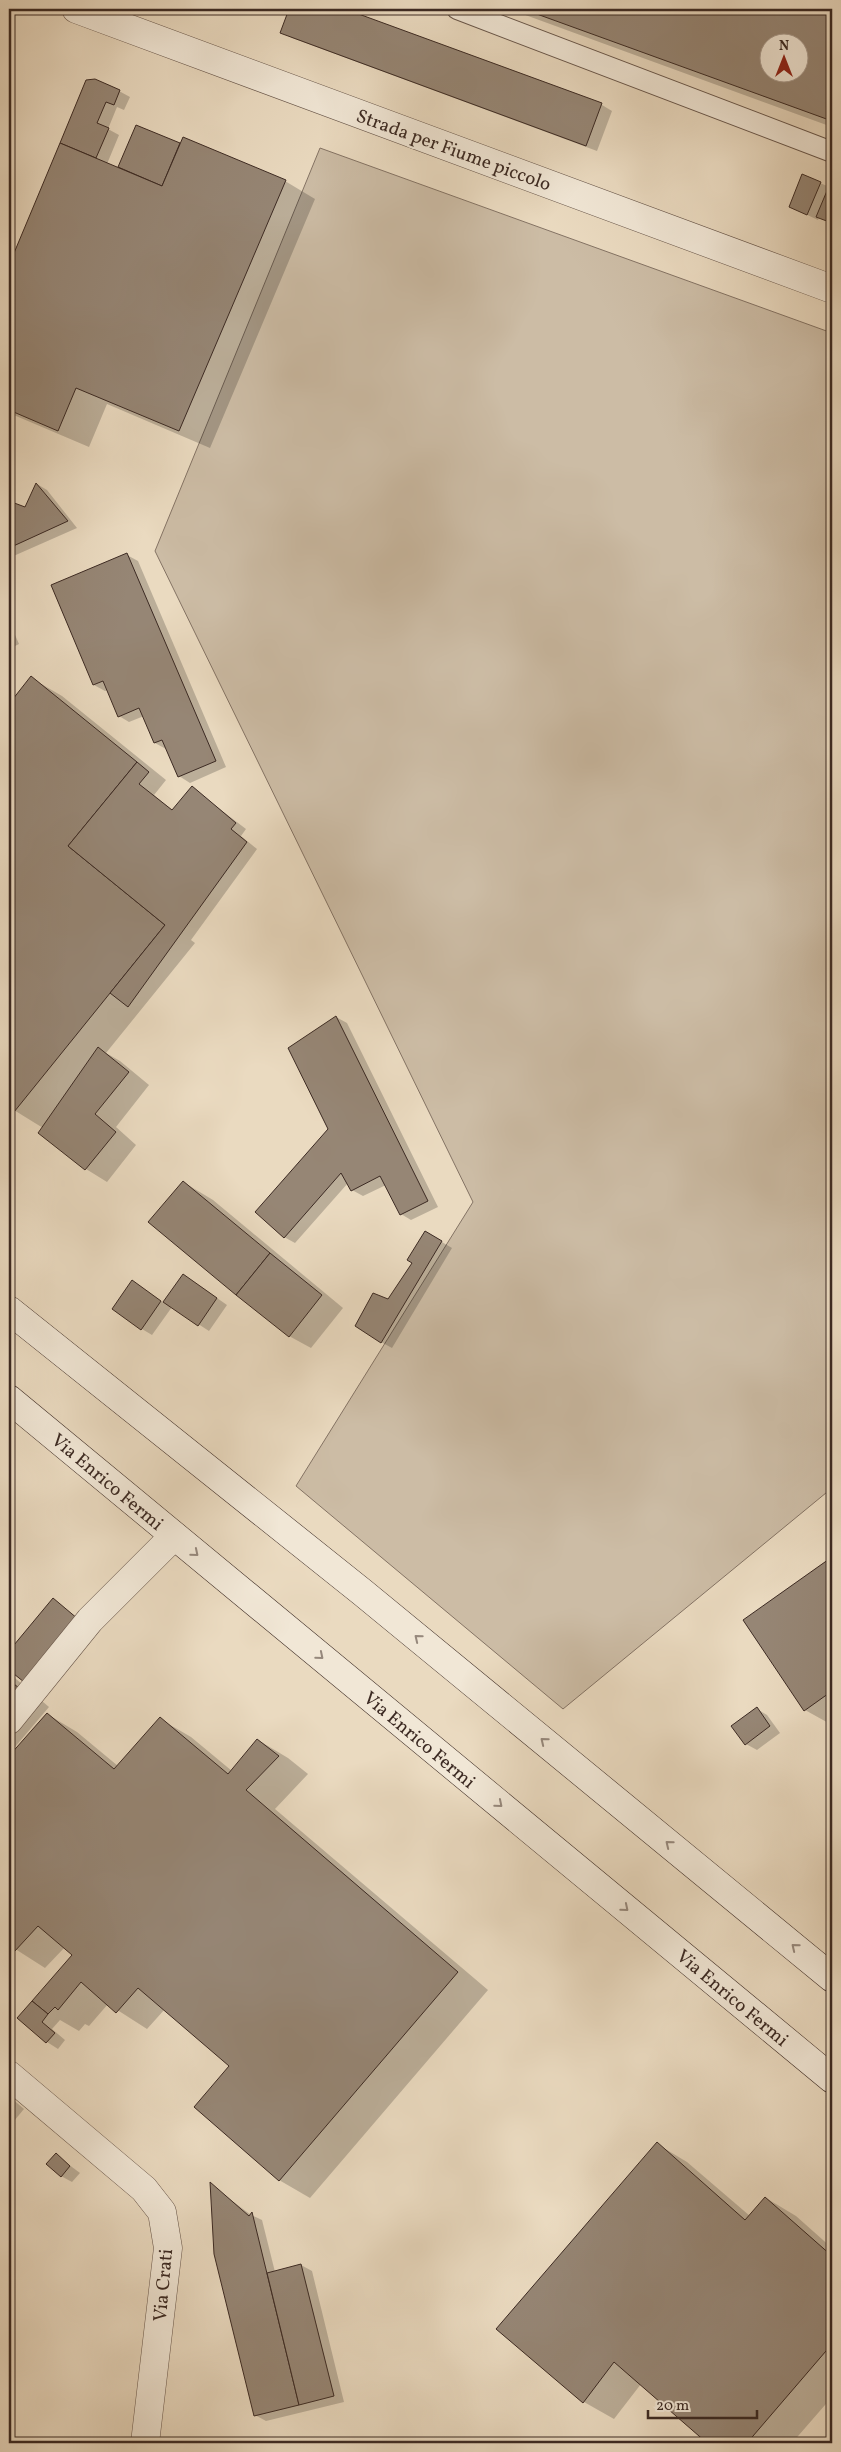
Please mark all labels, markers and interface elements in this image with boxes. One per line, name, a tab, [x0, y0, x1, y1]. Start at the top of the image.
north arrow	[758, 32, 808, 82]
text: N	[779, 37, 789, 56]
street label: Strada per Fiume piccolo	[352, 103, 554, 198]
street label: Via Enrico Fermi	[45, 1428, 169, 1537]
one-way arrow	[189, 1547, 198, 1556]
one-way arrow	[415, 1635, 424, 1643]
one-way arrow	[314, 1651, 323, 1659]
street label: Via Enrico Fermi	[357, 1686, 481, 1795]
one-way arrow	[541, 1738, 550, 1746]
one-way arrow	[494, 1799, 503, 1808]
one-way arrow	[666, 1842, 675, 1850]
one-way arrow	[619, 1902, 628, 1911]
street label: Via Enrico Fermi	[670, 1944, 794, 2053]
one-way arrow	[791, 1944, 800, 1953]
street label: Via Crati	[148, 2247, 180, 2323]
scale bar	[648, 2387, 757, 2419]
text: 20 m	[656, 2396, 689, 2417]

